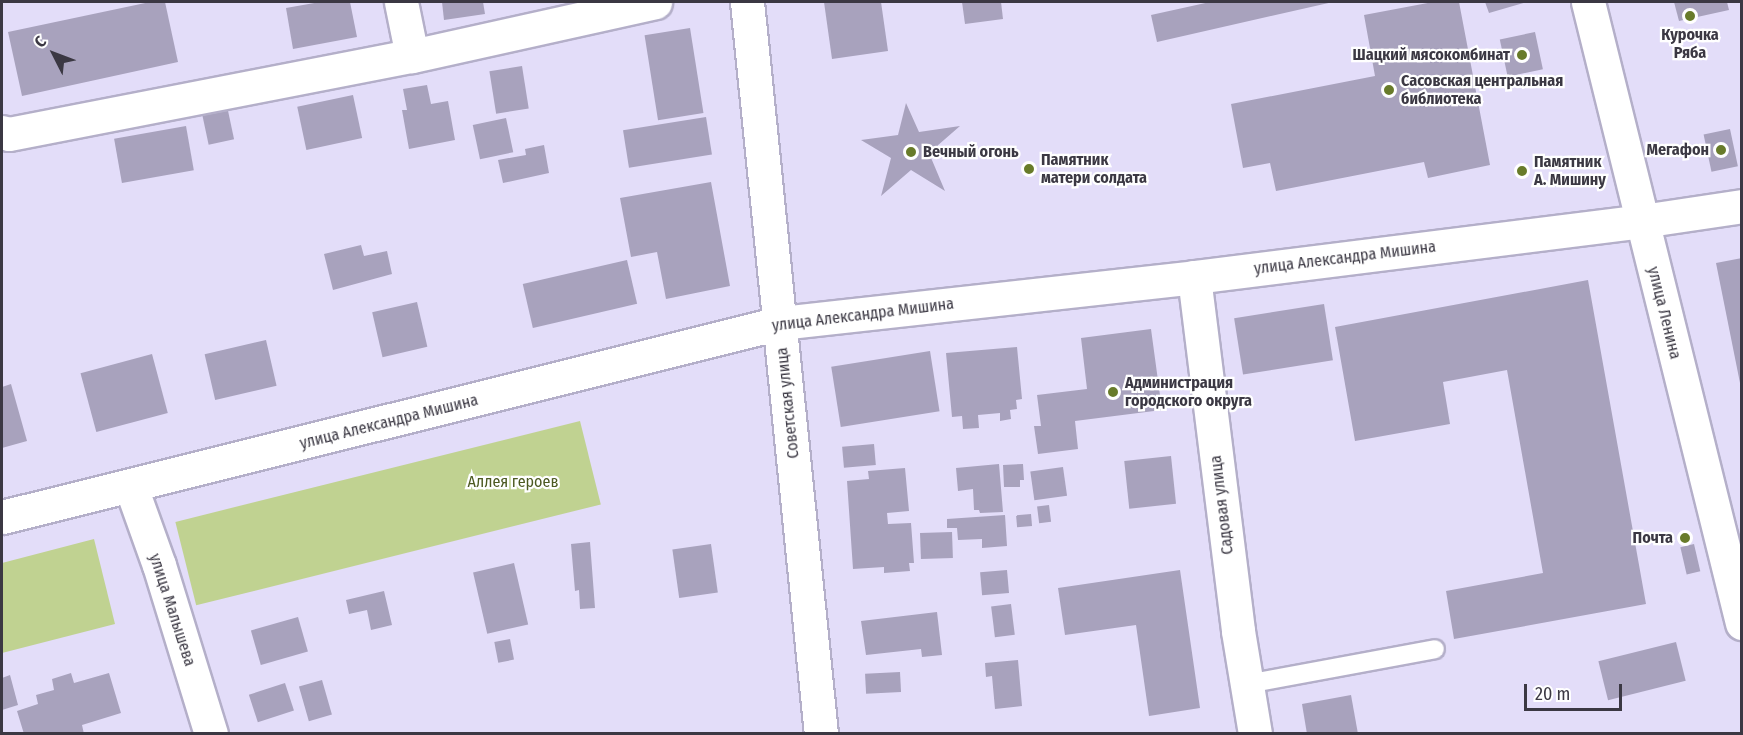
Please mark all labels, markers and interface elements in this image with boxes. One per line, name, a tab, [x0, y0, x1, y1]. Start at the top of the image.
marker: Курочка Ряба	[1683, 9, 1697, 23]
north arrow	[24, 24, 84, 84]
place label: Курочка Ряба	[1661, 25, 1719, 63]
text: С	[30, 32, 50, 51]
place label: Шацкий мясокомбинат	[1353, 45, 1510, 65]
marker: Шацкий мясокомбинат	[1515, 48, 1529, 62]
place label: Сасовская центральная библиотека	[1401, 71, 1563, 109]
marker: Сасовская центральная библиотека	[1382, 83, 1396, 97]
place label: Мегафон	[1646, 140, 1709, 160]
place label: Вечный огонь	[923, 142, 1019, 162]
marker: Мегафон	[1714, 143, 1728, 157]
marker: Вечный огонь	[904, 145, 918, 159]
place label: Памятник матери солдата	[1041, 150, 1147, 188]
place label: Памятник А. Мишину	[1534, 152, 1606, 190]
marker: Памятник матери солдата	[1022, 162, 1036, 176]
marker: Памятник А. Мишину	[1515, 164, 1529, 178]
street label: улица Александра Мишина	[1253, 237, 1437, 279]
street label: улица Ленина	[1643, 265, 1685, 361]
street label: улица Александра Мишина	[771, 294, 955, 336]
street label: Советская улица	[773, 347, 803, 459]
place label: Администрация городского округа	[1125, 373, 1252, 411]
marker: Администрация городского округа	[1106, 385, 1120, 399]
street label: улица Александра Мишина	[298, 391, 480, 453]
street label: Садовая улица	[1206, 454, 1238, 556]
park label: Аллея героев	[468, 472, 558, 492]
place label: Почта	[1633, 528, 1673, 548]
marker: Почта	[1678, 531, 1692, 545]
street label: улица Малышева	[145, 551, 199, 669]
scale bar	[1527, 672, 1624, 710]
text: 20 m	[1535, 683, 1570, 705]

